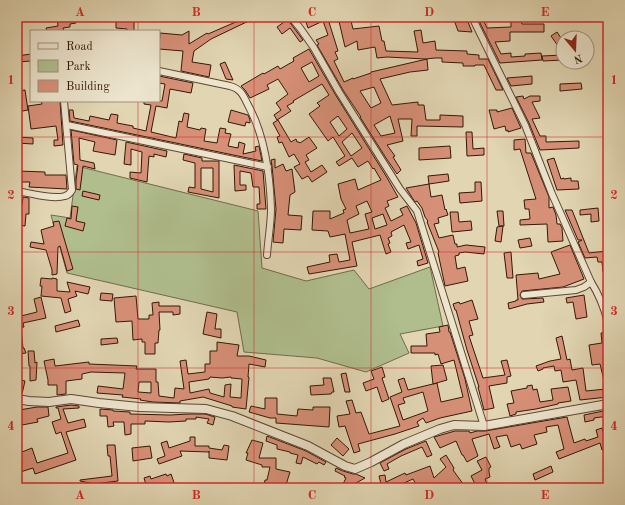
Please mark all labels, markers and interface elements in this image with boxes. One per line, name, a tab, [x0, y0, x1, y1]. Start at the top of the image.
text: A	[75, 6, 85, 19]
text: B	[191, 6, 201, 19]
text: C	[308, 6, 316, 19]
text: D	[424, 6, 434, 19]
text: E	[541, 6, 550, 19]
legend	[30, 30, 160, 102]
north arrow	[555, 30, 595, 70]
text: Road	[66, 41, 93, 53]
text: N	[571, 51, 584, 65]
text: Park	[66, 61, 91, 73]
text: 1	[7, 74, 15, 87]
text: 1	[610, 74, 618, 87]
text: Building	[66, 81, 110, 93]
text: 2	[7, 189, 15, 202]
text: 2	[610, 189, 618, 202]
text: 3	[7, 305, 15, 318]
text: 3	[610, 305, 618, 318]
text: 4	[7, 420, 15, 433]
text: 4	[610, 420, 618, 433]
text: A	[75, 489, 85, 502]
text: B	[191, 489, 201, 502]
text: C	[308, 489, 316, 502]
text: D	[424, 489, 434, 502]
text: E	[541, 489, 550, 502]

